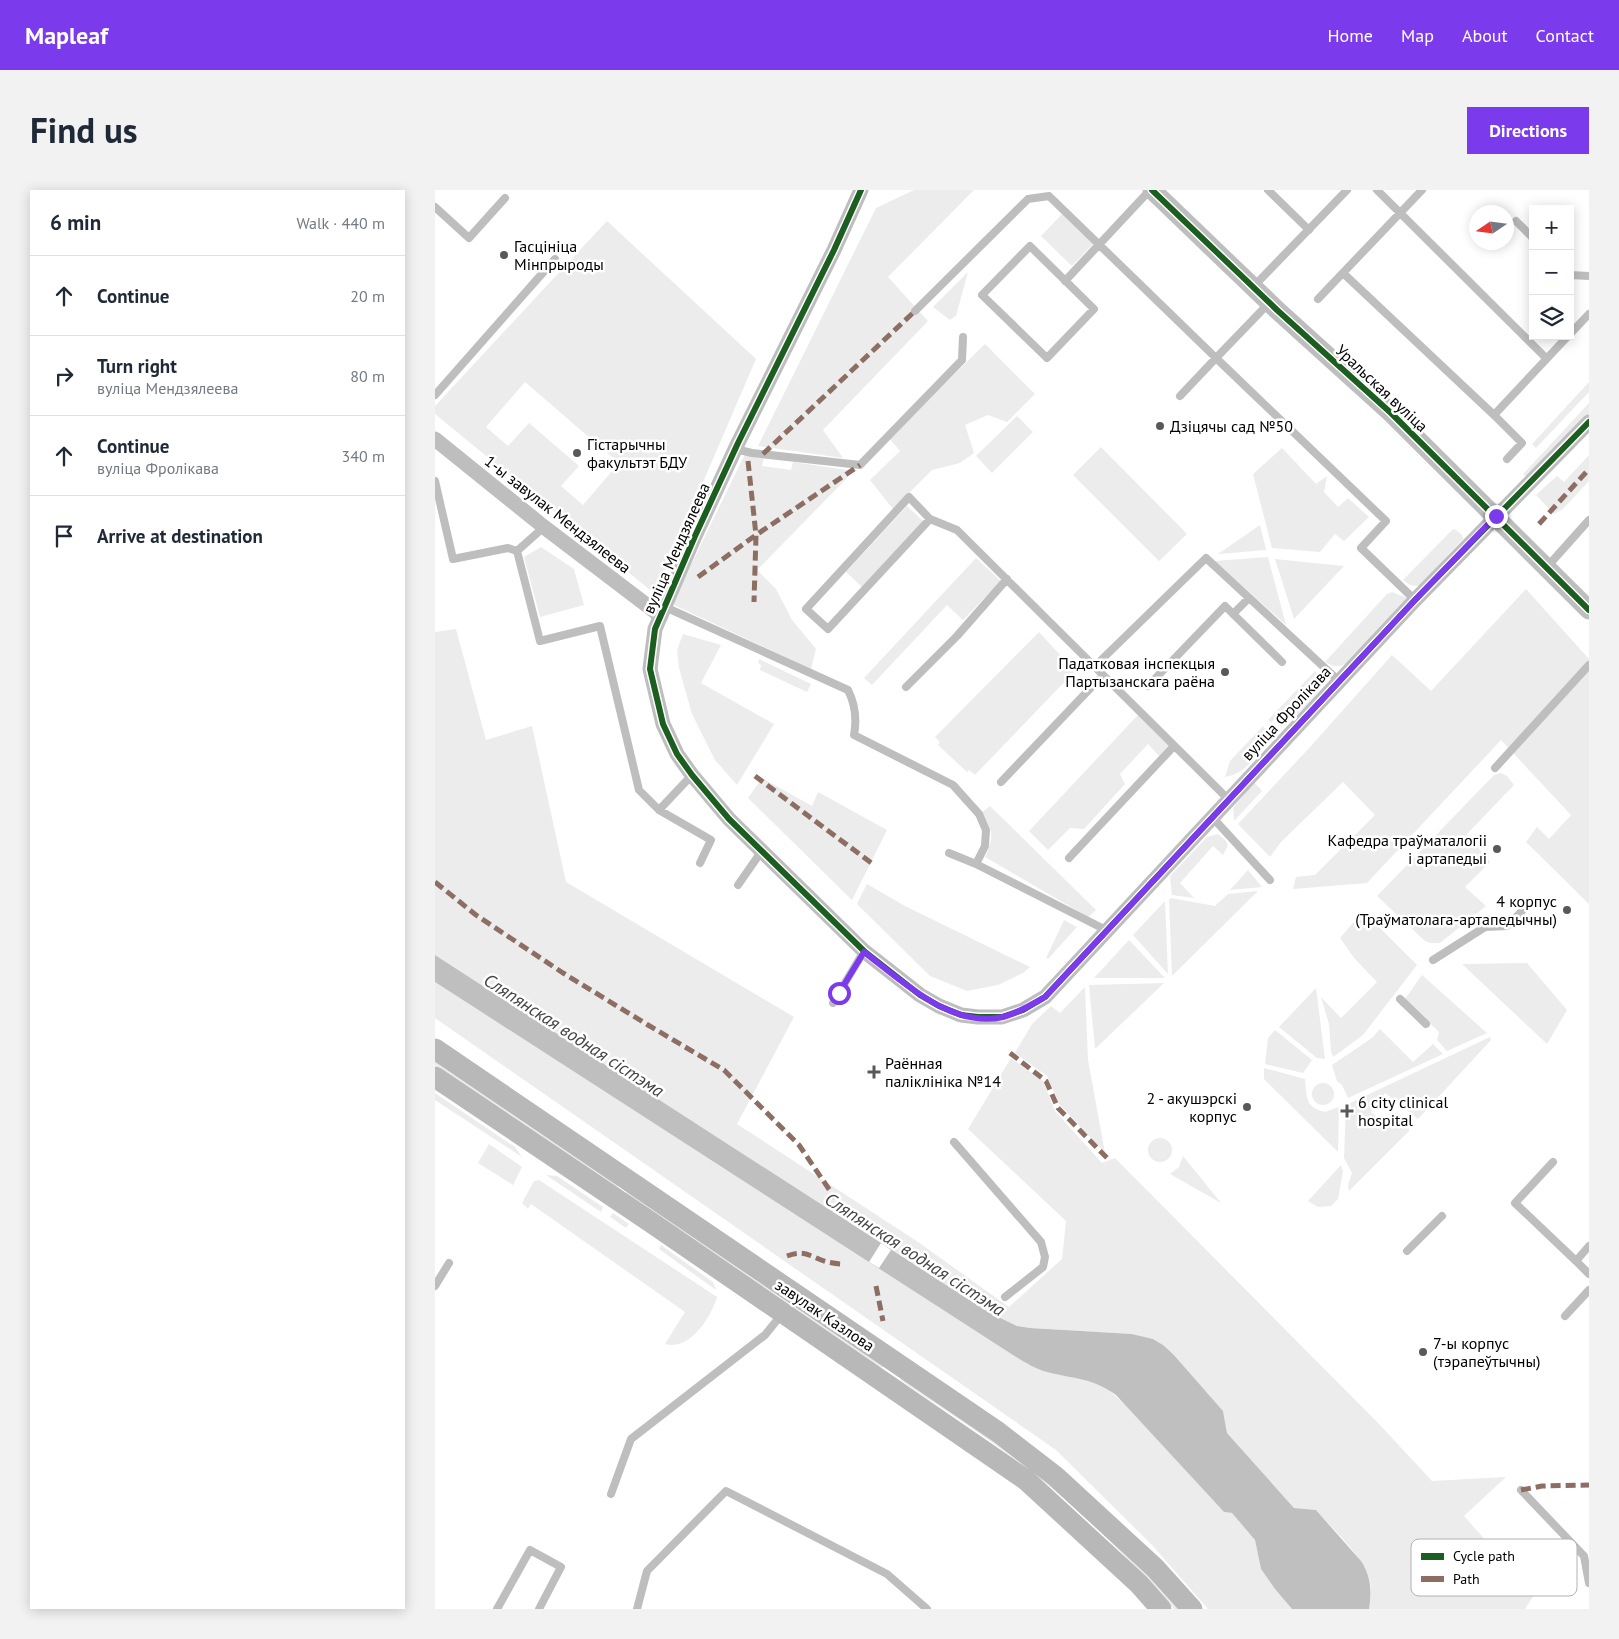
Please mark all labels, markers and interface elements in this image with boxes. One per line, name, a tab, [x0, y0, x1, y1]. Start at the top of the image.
text: Mapleaf	[25, 20, 108, 51]
text: Home	[1327, 24, 1373, 47]
text: Map	[1401, 24, 1434, 47]
text: About	[1462, 24, 1508, 47]
text: Contact	[1536, 24, 1594, 47]
text: Find us	[30, 107, 138, 153]
button: Directions	[1467, 107, 1589, 154]
north arrow	[1469, 205, 1514, 250]
map controls	[1529, 205, 1574, 340]
button: +	[1529, 205, 1574, 250]
text: 6 min	[50, 209, 101, 236]
text: Walk · 440 m	[296, 213, 385, 233]
place label: Гасцініца Мінпрыроды	[514, 236, 604, 274]
marker: Гасцініца Мінпрыроды	[498, 249, 510, 261]
button: −	[1529, 250, 1574, 295]
icon: ahead	[50, 282, 78, 310]
text: Continue	[97, 284, 169, 308]
text: 20 m	[350, 286, 385, 306]
button: layers	[1529, 295, 1574, 340]
street label: Уральская вуліца	[1332, 340, 1432, 436]
text: Turn right	[97, 354, 177, 378]
icon: right	[50, 362, 78, 390]
text: 80 m	[350, 366, 385, 386]
text: вуліца Мендзялеева	[97, 378, 238, 398]
place label: Дзіцячы сад №50	[1170, 416, 1293, 436]
marker: Дзіцячы сад №50	[1154, 420, 1166, 432]
text: Continue	[97, 434, 169, 458]
place label: Гістарычны факультэт БДУ	[587, 434, 687, 472]
icon: ahead	[50, 442, 78, 470]
text: 340 m	[342, 446, 385, 466]
marker: Гістарычны факультэт БДУ	[571, 447, 583, 459]
street label: 1-ы завулак Мендзялеева	[481, 451, 635, 577]
text: вуліца Фролікава	[97, 458, 219, 478]
street label: вуліца Мендзялеева	[638, 479, 714, 617]
route end	[1485, 505, 1508, 528]
icon: arrive	[50, 522, 78, 550]
text: Arrive at destination	[97, 524, 263, 548]
place label: Падатковая інспекцыя Партызанскага раёна	[1058, 653, 1215, 691]
street label: вуліца Фролікава	[1237, 662, 1335, 764]
marker: Падатковая інспекцыя Партызанскага раёна	[1219, 666, 1231, 678]
place label: Кафедра траўматалогіі і артапедыі	[1327, 830, 1487, 868]
marker: Кафедра траўматалогіі і артапедыі	[1491, 843, 1503, 855]
place label: 4 корпус (Траўматолага-артапедычны)	[1355, 891, 1557, 929]
marker: 4 корпус (Траўматолага-артапедычны)	[1561, 904, 1573, 916]
water label: Сляпянская водная сістэма	[480, 968, 669, 1102]
route start	[828, 982, 851, 1005]
place label: Раённая паліклініка №14	[885, 1053, 1001, 1091]
marker: Раённая паліклініка №14	[867, 1065, 881, 1079]
place label: 2 - акушэрскі корпус	[1146, 1088, 1237, 1126]
place label: 6 city clinical hospital	[1358, 1092, 1448, 1130]
marker: 2 - акушэрскі корпус	[1241, 1101, 1253, 1113]
marker: 6 city clinical hospital	[1340, 1104, 1354, 1118]
water label: Сляпянская водная сістэма	[821, 1187, 1010, 1321]
street label: завулак Казлова	[772, 1274, 878, 1356]
place label: 7-ы корпус (тэрапеўтычны)	[1433, 1333, 1540, 1371]
marker: 7-ы корпус (тэрапеўтычны)	[1417, 1346, 1429, 1358]
legend	[1411, 1539, 1577, 1596]
text: Cycle path	[1453, 1547, 1515, 1565]
text: Path	[1453, 1570, 1480, 1588]

